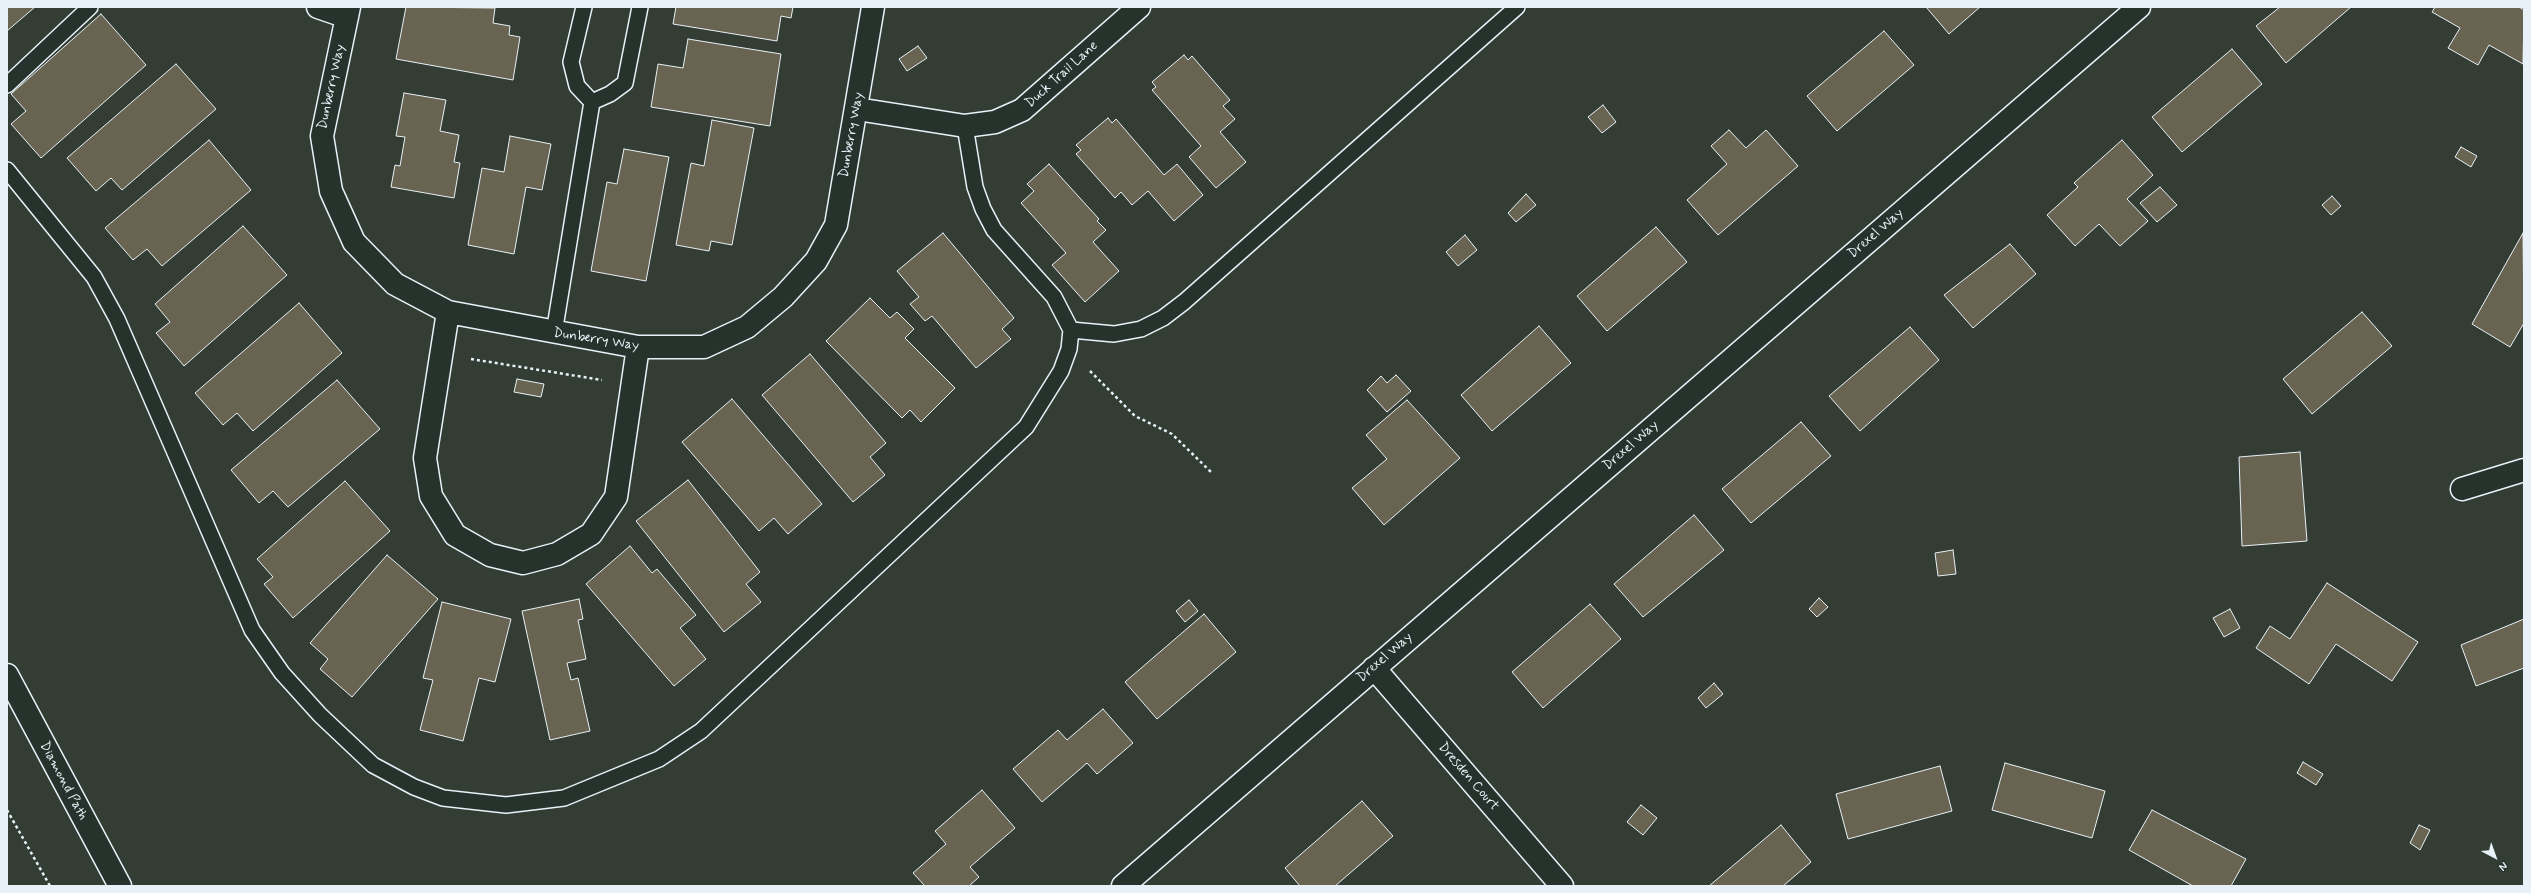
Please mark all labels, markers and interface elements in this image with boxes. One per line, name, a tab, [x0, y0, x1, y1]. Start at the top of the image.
street label: Duck Trail Lane	[1022, 38, 1102, 112]
street label: Dunberry Way	[315, 43, 349, 131]
street label: Dunberry Way	[836, 91, 868, 179]
street label: Drexel Way	[1845, 205, 1907, 263]
street label: Dunberry Way	[552, 325, 640, 355]
street label: Drexel Way	[1600, 417, 1662, 475]
street label: Drexel Way	[1354, 629, 1416, 687]
street label: Diamond Path	[35, 739, 91, 823]
street label: Dresden Court	[1434, 739, 1502, 815]
north arrow	[2475, 837, 2515, 877]
text: N	[2496, 858, 2510, 874]

